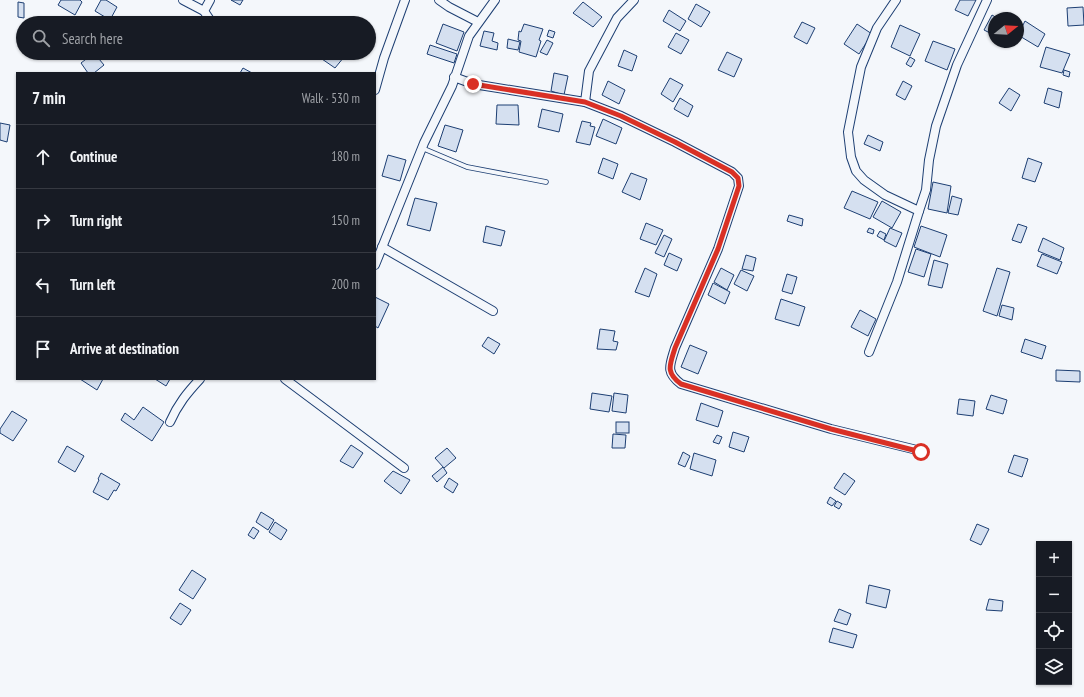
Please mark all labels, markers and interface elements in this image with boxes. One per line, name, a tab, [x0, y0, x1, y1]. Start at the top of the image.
north arrow	[988, 12, 1024, 48]
search box	[16, 16, 376, 60]
icon: search	[30, 27, 52, 49]
text: Search here	[62, 29, 123, 48]
route end	[464, 75, 482, 93]
text: 7 min	[32, 87, 66, 109]
text: Walk · 530 m	[302, 90, 360, 107]
icon: ahead	[32, 146, 54, 168]
text: Continue	[70, 147, 117, 166]
text: 180 m	[331, 148, 360, 165]
icon: right	[32, 210, 54, 232]
text: Turn right	[70, 211, 122, 230]
text: 150 m	[331, 212, 360, 229]
icon: left	[32, 274, 54, 296]
text: Turn left	[70, 275, 115, 294]
text: 200 m	[331, 276, 360, 293]
icon: arrive	[32, 338, 54, 360]
text: Arrive at destination	[70, 339, 179, 358]
route start	[912, 443, 930, 461]
map controls	[1036, 541, 1072, 685]
button: +	[1036, 541, 1072, 577]
button: −	[1036, 577, 1072, 613]
button: locate	[1036, 613, 1072, 649]
button: layers	[1036, 649, 1072, 685]

